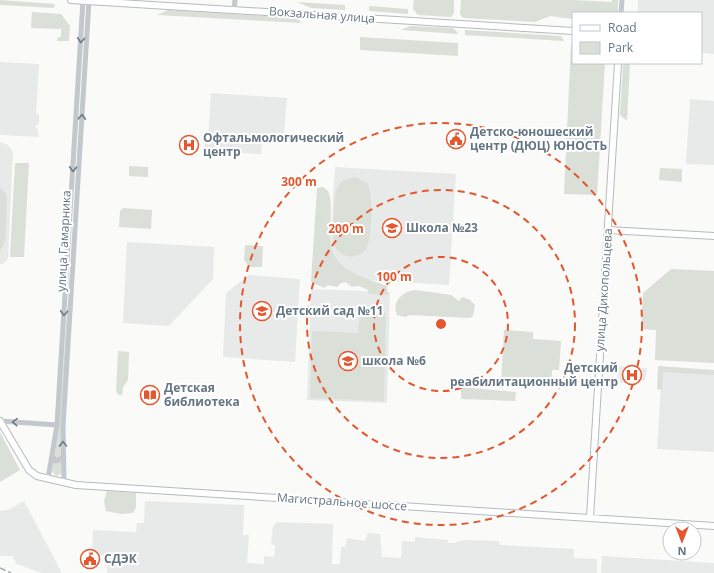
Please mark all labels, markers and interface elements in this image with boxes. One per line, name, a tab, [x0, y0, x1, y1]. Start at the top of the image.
street label: Вокзальная улица	[268, 2, 376, 27]
legend	[572, 12, 702, 64]
text: Road	[608, 19, 637, 36]
one-way arrow	[76, 37, 85, 43]
text: Park	[608, 39, 634, 56]
one-way arrow	[77, 114, 86, 120]
place label: Детско-юношеский центр (ДЮЦ) ЮНОСТЬ	[470, 123, 607, 154]
public building icon: Детско-юношеский центр (ДЮЦ) ЮНОСТЬ	[445, 128, 467, 150]
place label: Офтальмологический центр	[203, 129, 344, 160]
hospital icon: Офтальмологический центр	[178, 134, 200, 156]
one-way arrow	[68, 166, 77, 173]
text: 300 m	[281, 173, 317, 190]
street label: улица Гамарника	[52, 190, 75, 292]
school or university icon: Школа №23	[381, 217, 403, 239]
place label: Школа №23	[406, 219, 478, 236]
text: 200 m	[328, 220, 364, 237]
street label: улица Дикопольцева	[591, 228, 616, 352]
text: 100 m	[376, 268, 412, 285]
school or university icon: Детский сад №11	[251, 300, 273, 322]
place label: Детский сад №11	[276, 302, 383, 319]
one-way arrow	[60, 310, 69, 316]
centre of rings	[434, 317, 448, 331]
school or university icon: школа №6	[337, 350, 359, 372]
place label: школа №6	[362, 352, 426, 369]
place label: Детский реабилитационный центр	[450, 359, 618, 390]
hospital icon: Детский реабилитационный центр	[621, 364, 643, 386]
place label: Детская библиотека	[164, 379, 240, 410]
library icon: Детская библиотека	[139, 384, 161, 406]
one-way arrow	[12, 418, 18, 427]
one-way arrow	[59, 441, 68, 447]
street label: Магистральное шоссе	[276, 488, 408, 515]
north arrow	[662, 521, 702, 561]
text: N	[678, 544, 686, 559]
public building icon: СДЭК	[79, 548, 101, 570]
place label: СДЭК	[104, 550, 138, 567]

